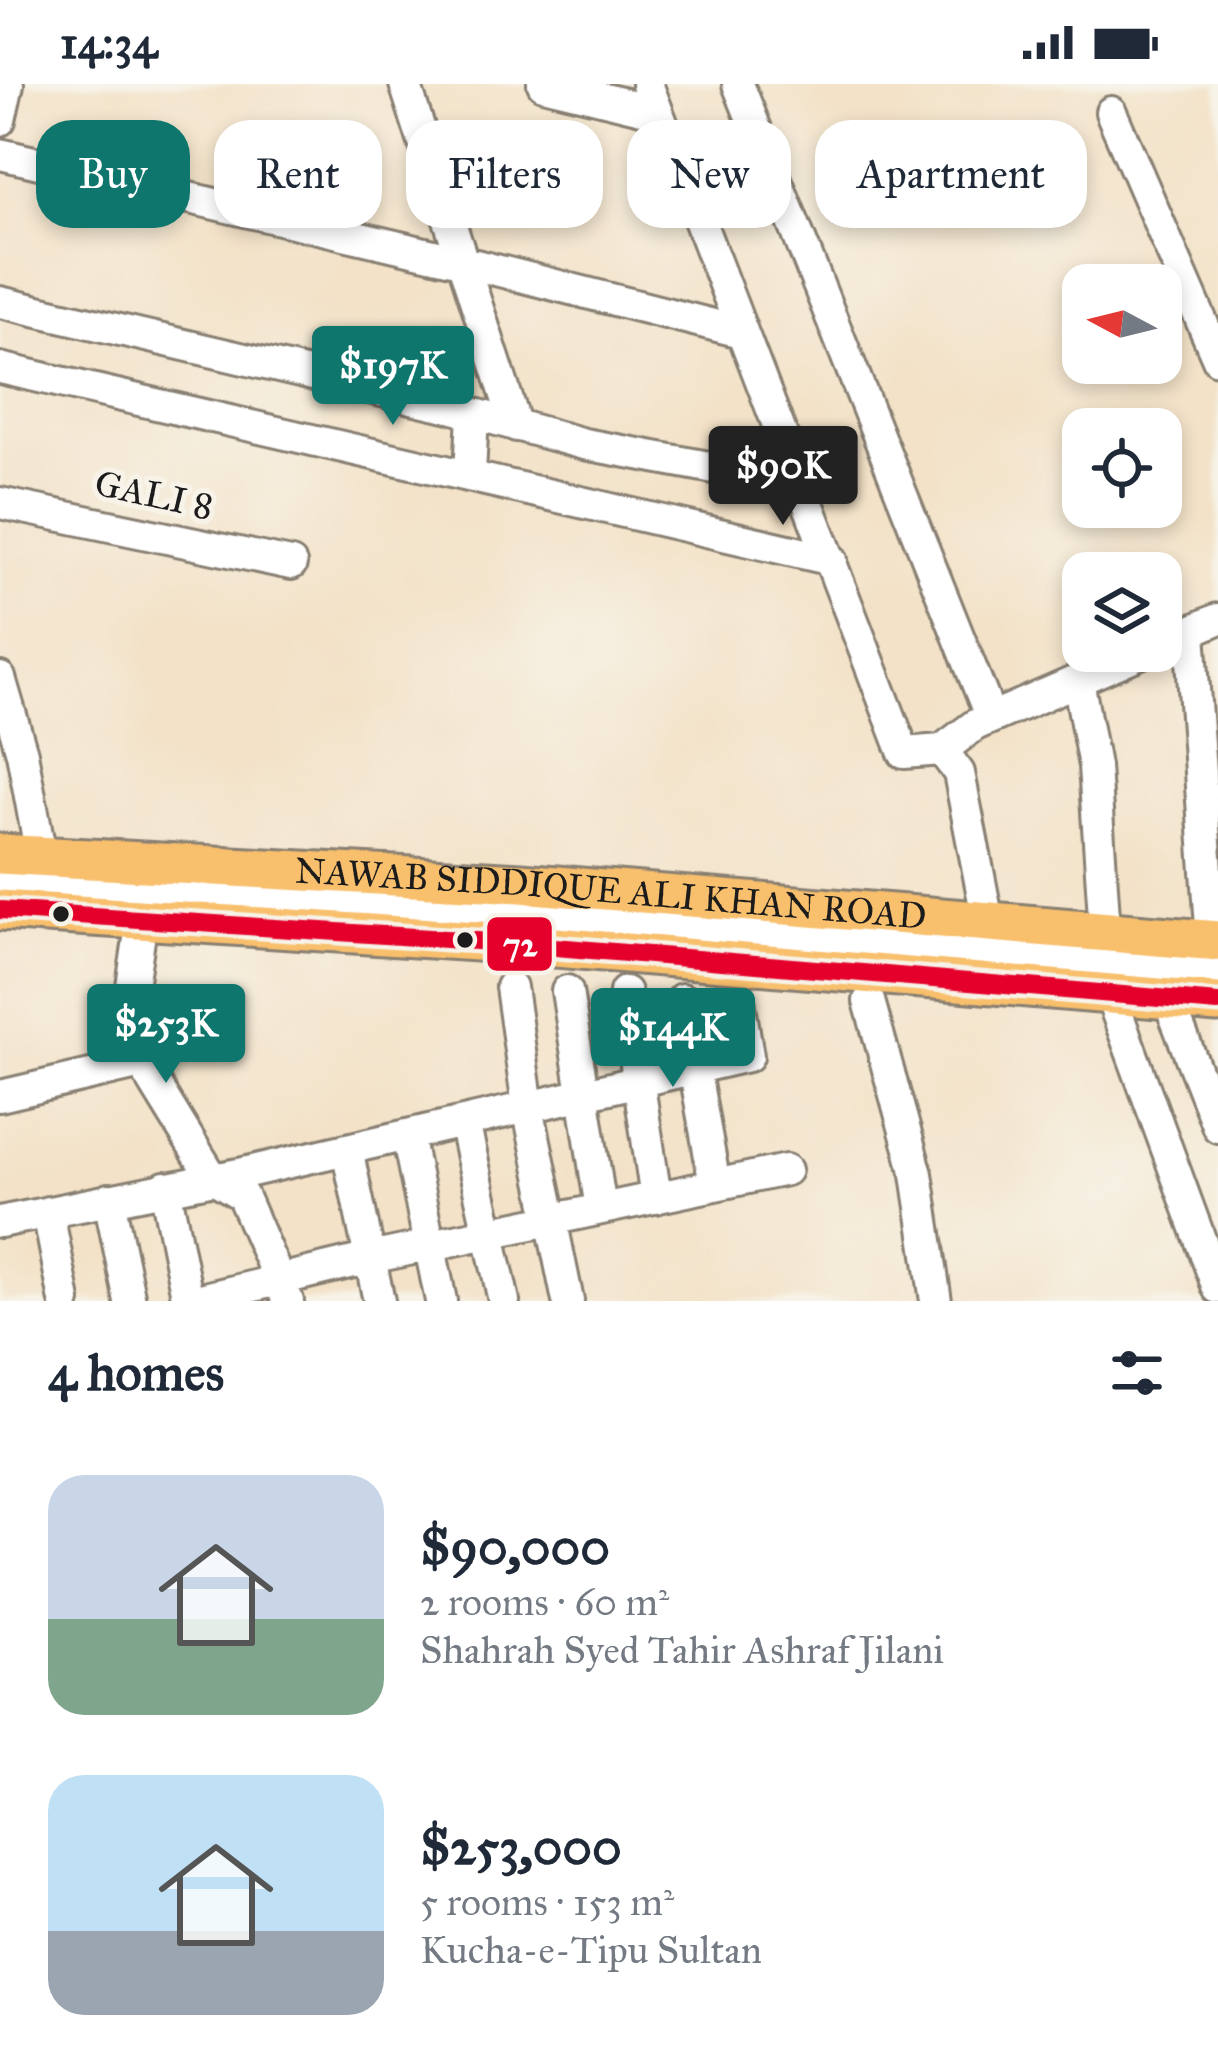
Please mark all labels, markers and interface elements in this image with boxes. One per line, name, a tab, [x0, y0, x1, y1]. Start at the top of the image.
text: 14:34	[60, 15, 157, 70]
chip: Buy	[36, 120, 190, 228]
chip: Rent	[214, 120, 382, 228]
chip: Filters	[406, 120, 603, 228]
chip: New	[627, 120, 791, 228]
chip: Apartment	[815, 120, 1087, 228]
north arrow	[1062, 264, 1182, 384]
map controls	[1062, 264, 1182, 672]
pin: $197K	[309, 326, 477, 428]
text: $197K	[339, 341, 447, 389]
button: locate	[1062, 408, 1182, 528]
pin: $90K	[712, 426, 854, 528]
text: $90K	[736, 441, 830, 489]
street label: GALI 8	[91, 461, 217, 529]
button: layers	[1062, 552, 1182, 672]
street label: NAWAB SIDDIQUE ALI KHAN ROAD	[294, 848, 928, 939]
unlabelled marker	[50, 903, 72, 925]
line badge: 72	[485, 915, 554, 973]
text: 72	[503, 925, 538, 965]
unlabelled marker	[454, 929, 476, 951]
pin: $253K	[82, 984, 250, 1086]
pin: $144K	[589, 988, 757, 1090]
text: $253K	[114, 999, 218, 1047]
text: $144K	[618, 1003, 728, 1051]
icon: filters	[1104, 1340, 1170, 1406]
text: 4 homes	[48, 1342, 224, 1404]
text: $90,000	[420, 1516, 610, 1578]
icon: home	[144, 1523, 288, 1667]
text: 2 rooms · 60 m²	[420, 1578, 669, 1626]
text: Shahrah Syed Tahir Ashraf Jilani	[420, 1626, 944, 1674]
text: $253,000	[420, 1816, 622, 1878]
icon: home	[144, 1823, 288, 1967]
text: 5 rooms · 153 m²	[420, 1878, 674, 1926]
text: Kucha-e-Tipu Sultan	[420, 1926, 762, 1974]

